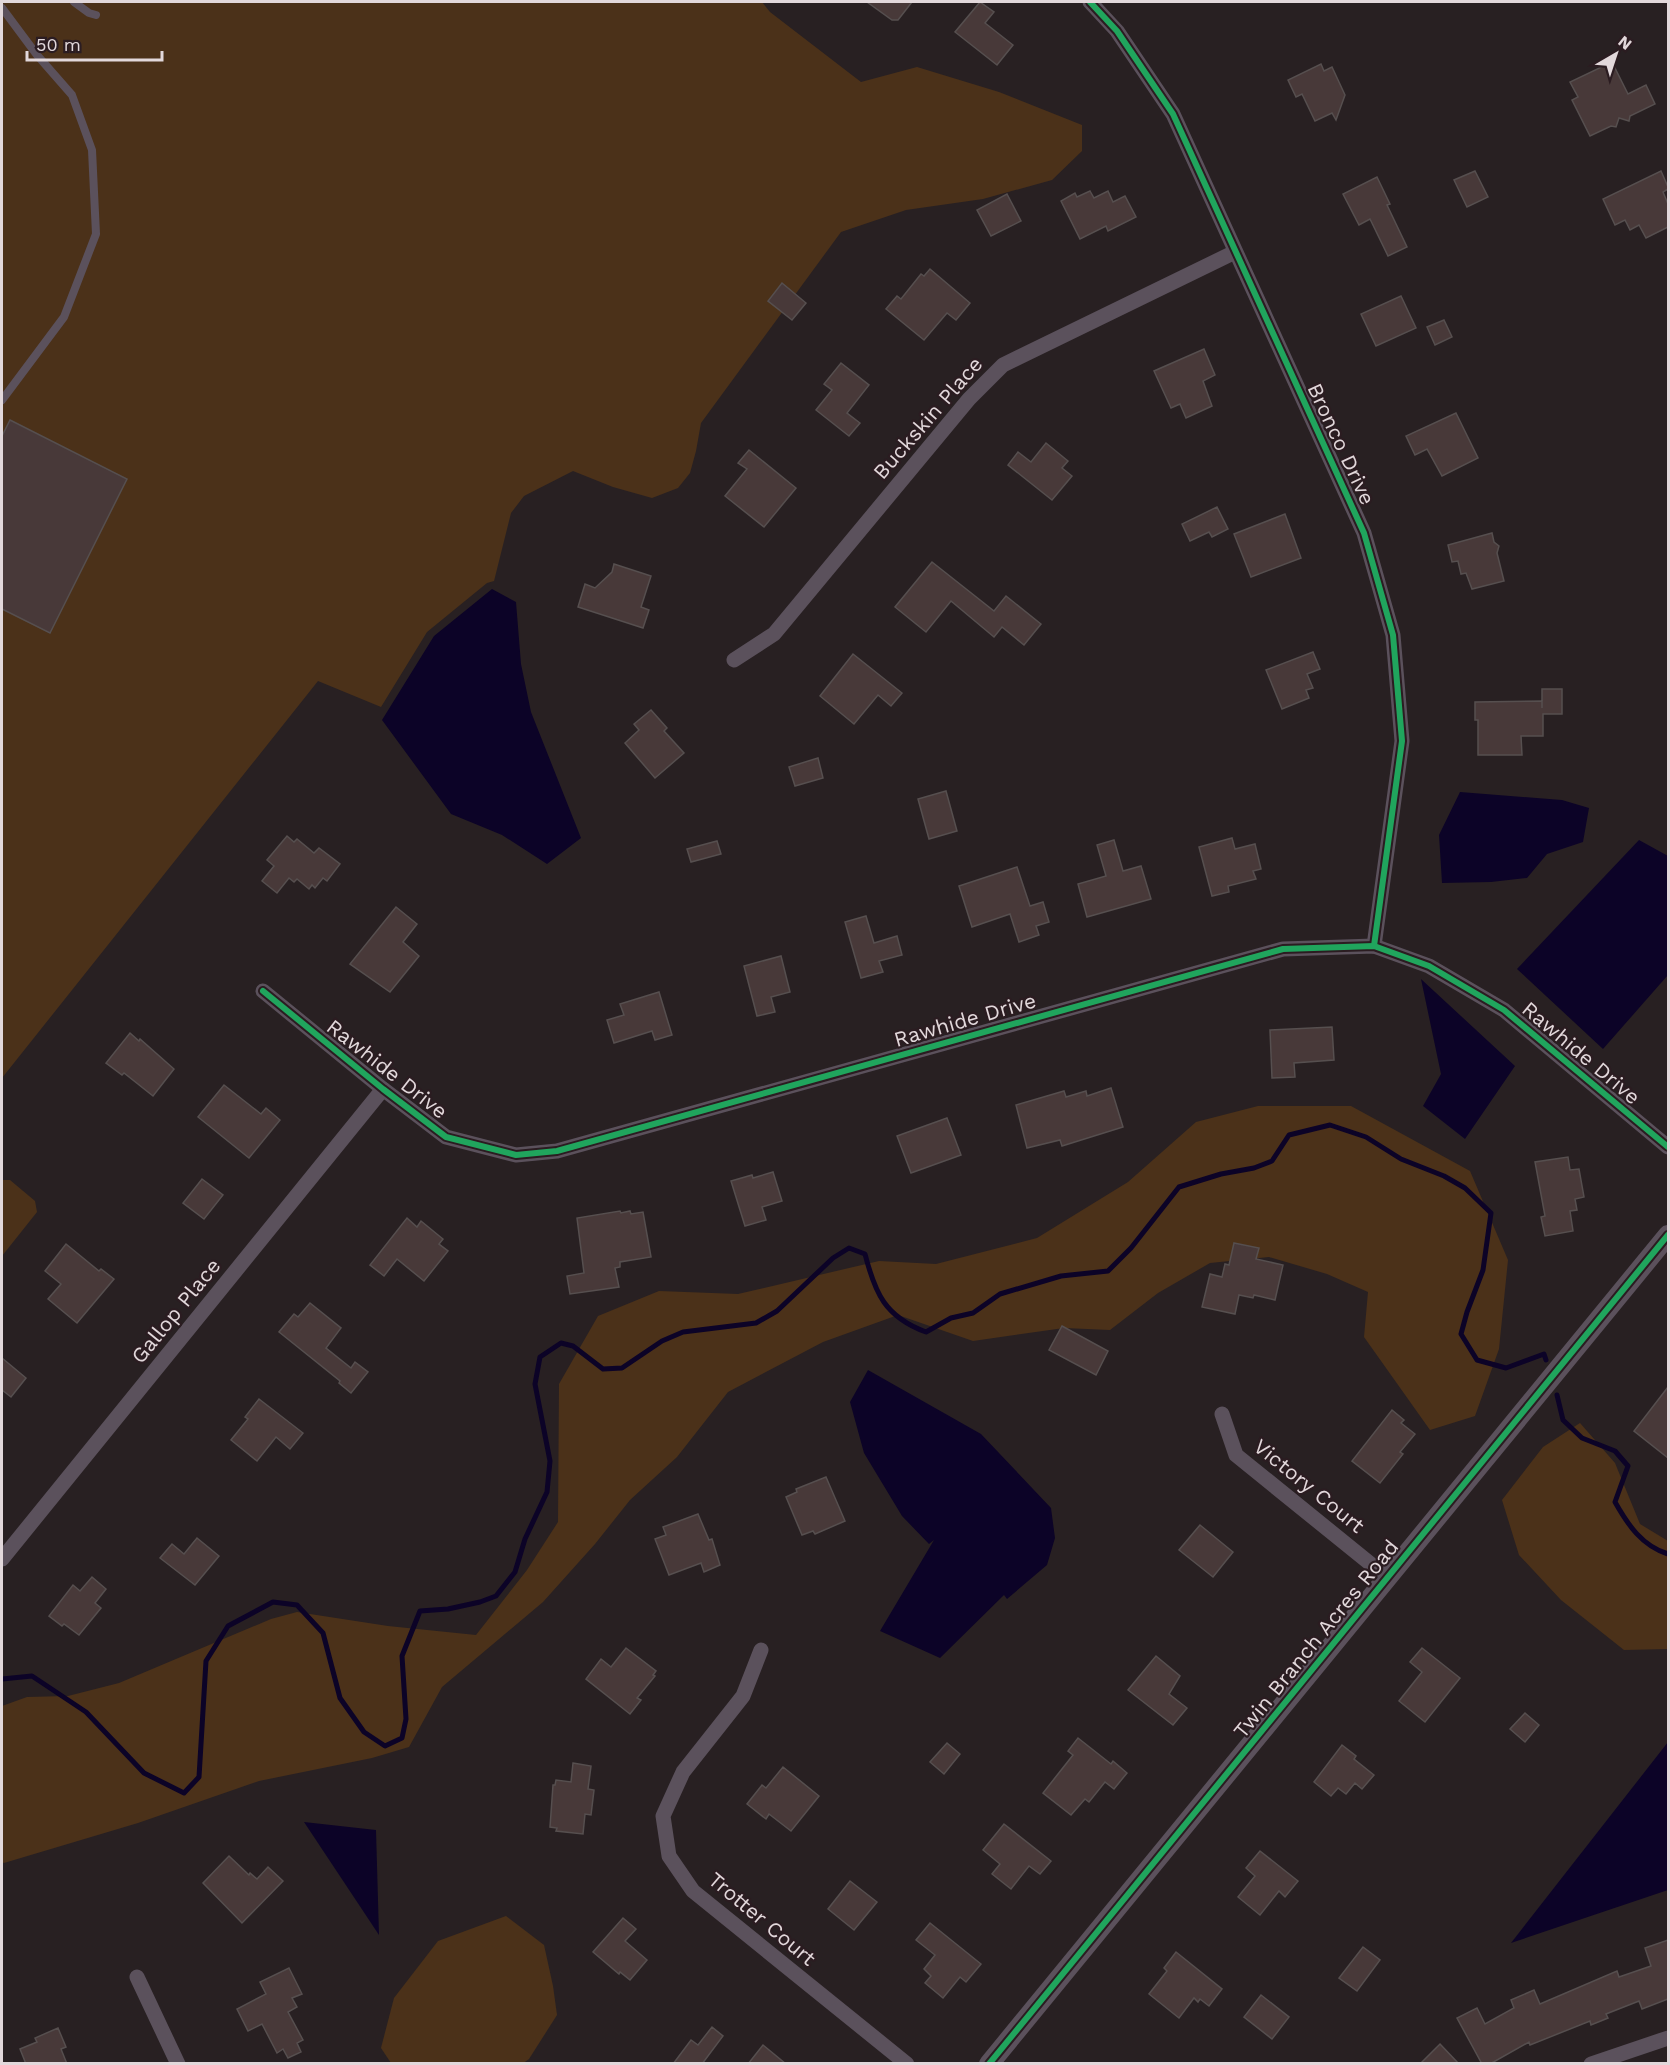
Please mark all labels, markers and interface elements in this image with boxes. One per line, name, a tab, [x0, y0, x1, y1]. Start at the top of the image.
scale bar	[27, 24, 162, 62]
north arrow	[1586, 24, 1646, 84]
text: N	[1615, 32, 1636, 54]
text: 50 m	[36, 34, 81, 55]
street label: Buckskin Place	[868, 351, 988, 484]
street label: Bronco Drive	[1302, 379, 1381, 509]
street label: Rawhide Drive	[891, 987, 1039, 1052]
street label: Rawhide Drive	[1517, 996, 1645, 1109]
street label: Rawhide Drive	[322, 1014, 453, 1124]
street label: Gallop Place	[126, 1253, 226, 1368]
street label: Victory Court	[1249, 1433, 1370, 1538]
street label: Twin Branch Acres Road	[1228, 1535, 1403, 1743]
street label: Trotter Court	[704, 1867, 821, 1971]

